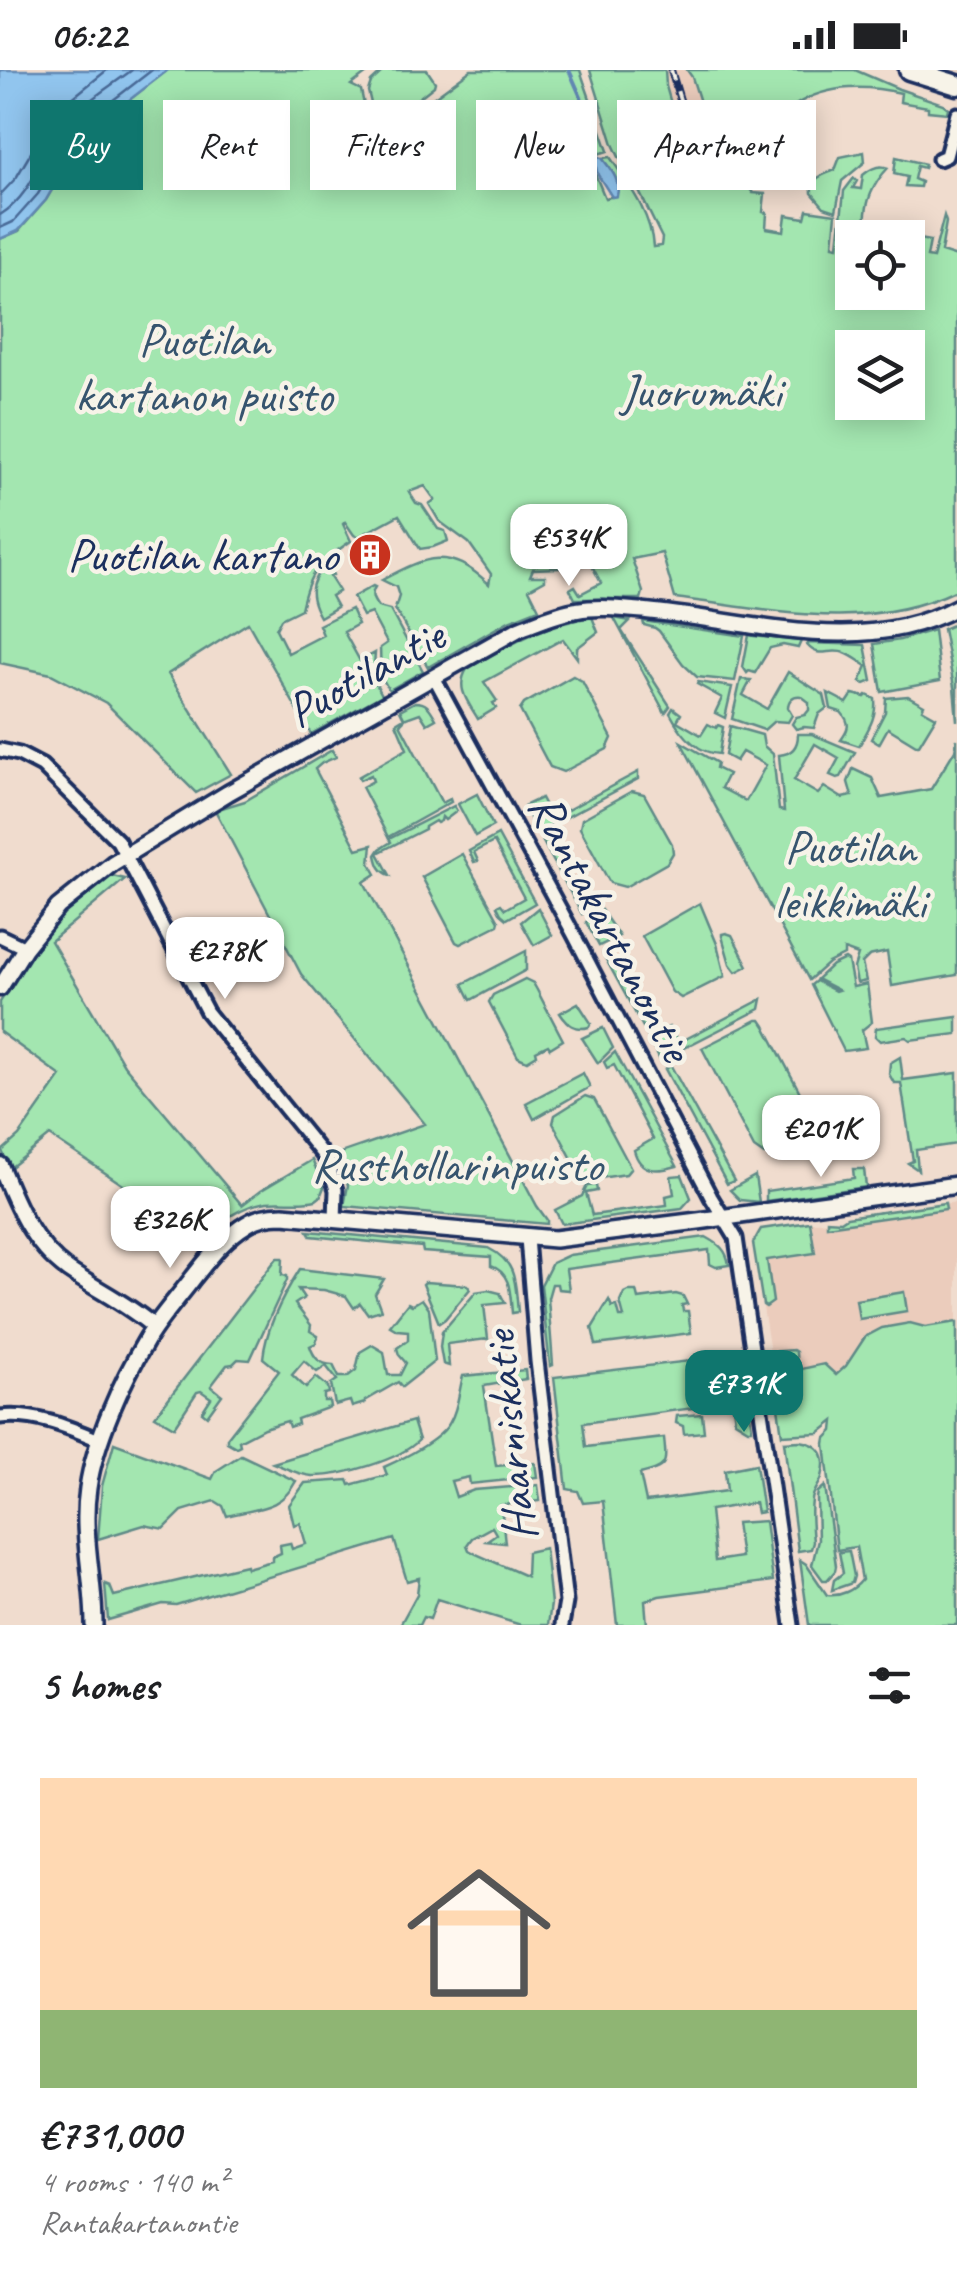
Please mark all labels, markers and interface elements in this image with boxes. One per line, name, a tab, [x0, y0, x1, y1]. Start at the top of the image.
text: 06:22	[50, 12, 127, 59]
chip: Buy	[30, 100, 143, 190]
chip: Rent	[163, 100, 290, 190]
chip: Filters	[310, 100, 456, 190]
chip: New	[476, 100, 597, 190]
chip: Apartment	[617, 100, 816, 190]
map controls	[835, 220, 925, 420]
button: locate	[835, 220, 925, 310]
park label: Puotilan kartanon puisto	[76, 310, 334, 425]
button: layers	[835, 330, 925, 420]
park label: Juorumäki	[619, 361, 786, 421]
pin: €534K	[499, 504, 639, 589]
text: €534K	[532, 516, 606, 557]
place label: Puotilan kartano	[67, 525, 341, 585]
building icon: Puotilan kartano	[347, 532, 393, 578]
street label: Puotilantie	[275, 604, 458, 741]
street label: Rantakartanontie	[515, 783, 708, 1074]
park label: Puotilan leikkimäki	[774, 817, 931, 932]
pin: €278K	[155, 917, 295, 1002]
text: €278K	[188, 929, 262, 970]
pin: €201K	[751, 1095, 891, 1180]
text: €201K	[784, 1107, 858, 1148]
park label: Rusthollarinpuisto	[312, 1135, 606, 1195]
pin: €326K	[100, 1186, 240, 1271]
text: €326K	[133, 1198, 207, 1239]
street label: Haarniskatie	[468, 1325, 550, 1544]
pin: €731K	[674, 1350, 814, 1435]
text: €731K	[707, 1362, 781, 1403]
icon: filters	[862, 1658, 917, 1713]
text: 5 homes	[40, 1659, 158, 1712]
icon: home	[389, 1843, 569, 2023]
text: €731,000	[40, 2108, 180, 2161]
text: 4 rooms · 140 m²	[40, 2161, 227, 2202]
text: Rantakartanontie	[40, 2202, 237, 2243]

